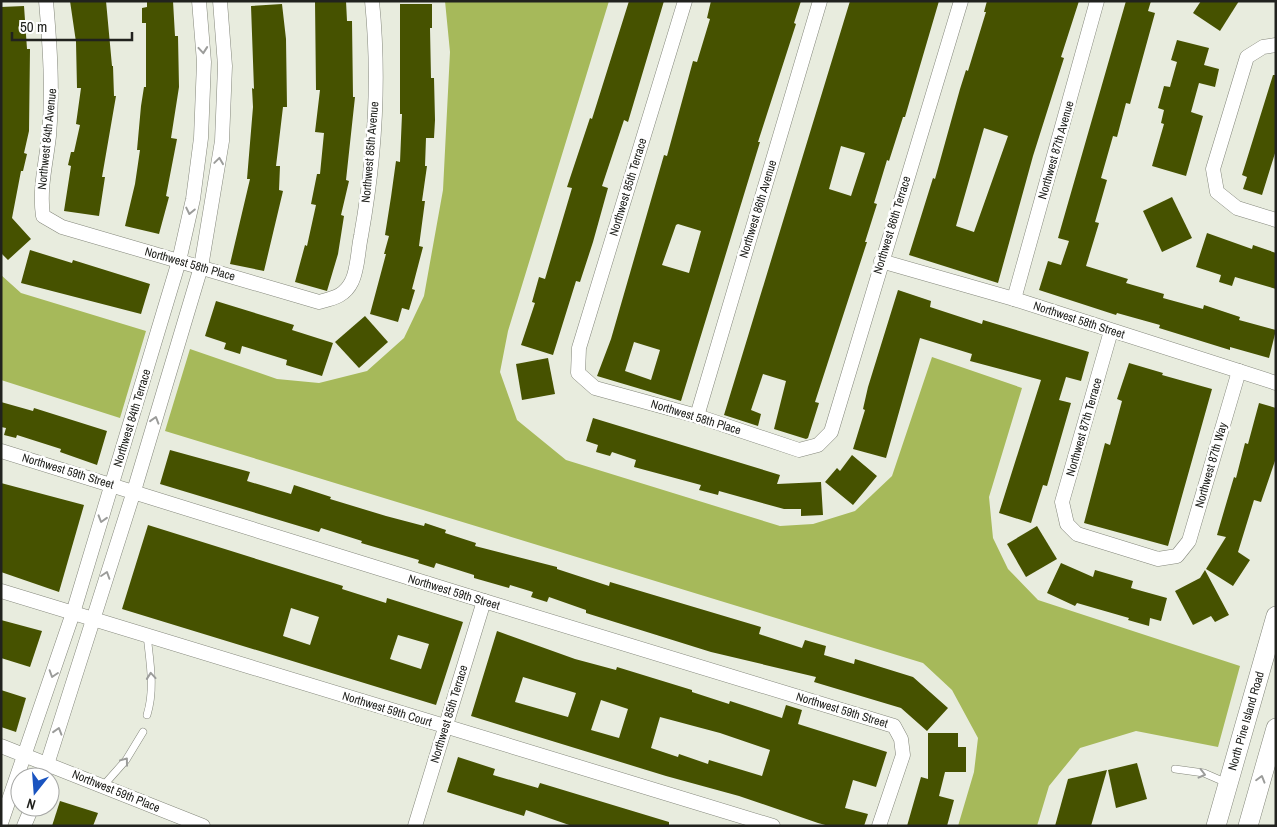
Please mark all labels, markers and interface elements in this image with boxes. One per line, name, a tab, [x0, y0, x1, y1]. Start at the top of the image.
scale bar	[12, 10, 132, 42]
text: 50 m	[20, 16, 47, 37]
one-way arrow	[197, 46, 208, 54]
street label: Northwest 84th Avenue	[34, 88, 60, 190]
street label: Northwest 87th Avenue	[1034, 99, 1078, 201]
street label: Northwest 85th Avenue	[358, 101, 382, 203]
street label: Northwest 85th Terrace	[606, 136, 650, 238]
one-way arrow	[213, 157, 223, 166]
street label: Northwest 86th Avenue	[735, 158, 781, 260]
street label: Northwest 86th Terrace	[870, 174, 914, 276]
one-way arrow	[185, 207, 196, 216]
street label: Northwest 58th Place	[143, 243, 237, 285]
street label: Northwest 58th Street	[1031, 298, 1127, 342]
street label: Northwest 84th Terrace	[110, 367, 154, 469]
street label: Northwest 87th Terrace	[1062, 376, 1106, 478]
street label: Northwest 58th Place	[649, 396, 743, 438]
one-way arrow	[149, 417, 159, 425]
street label: Northwest 87th Way	[1191, 420, 1231, 510]
street label: Northwest 59th Street	[20, 449, 116, 493]
one-way arrow	[97, 514, 107, 522]
street label: Northwest 59th Street	[406, 570, 502, 614]
one-way arrow	[100, 572, 110, 580]
street label: Northwest 85th Terrace	[427, 663, 471, 765]
one-way arrow	[49, 669, 59, 677]
street label: North Pine Island Road	[1224, 670, 1268, 772]
one-way arrow	[146, 671, 157, 679]
street label: Northwest 59th Court	[340, 688, 434, 730]
street label: Northwest 59th Street	[794, 688, 890, 732]
one-way arrow	[52, 727, 62, 735]
one-way arrow	[120, 758, 128, 767]
street label: Northwest 59th Place	[70, 766, 162, 816]
north arrow	[10, 767, 60, 817]
one-way arrow	[1198, 768, 1206, 778]
one-way arrow	[1256, 775, 1266, 783]
text: N	[25, 795, 38, 814]

